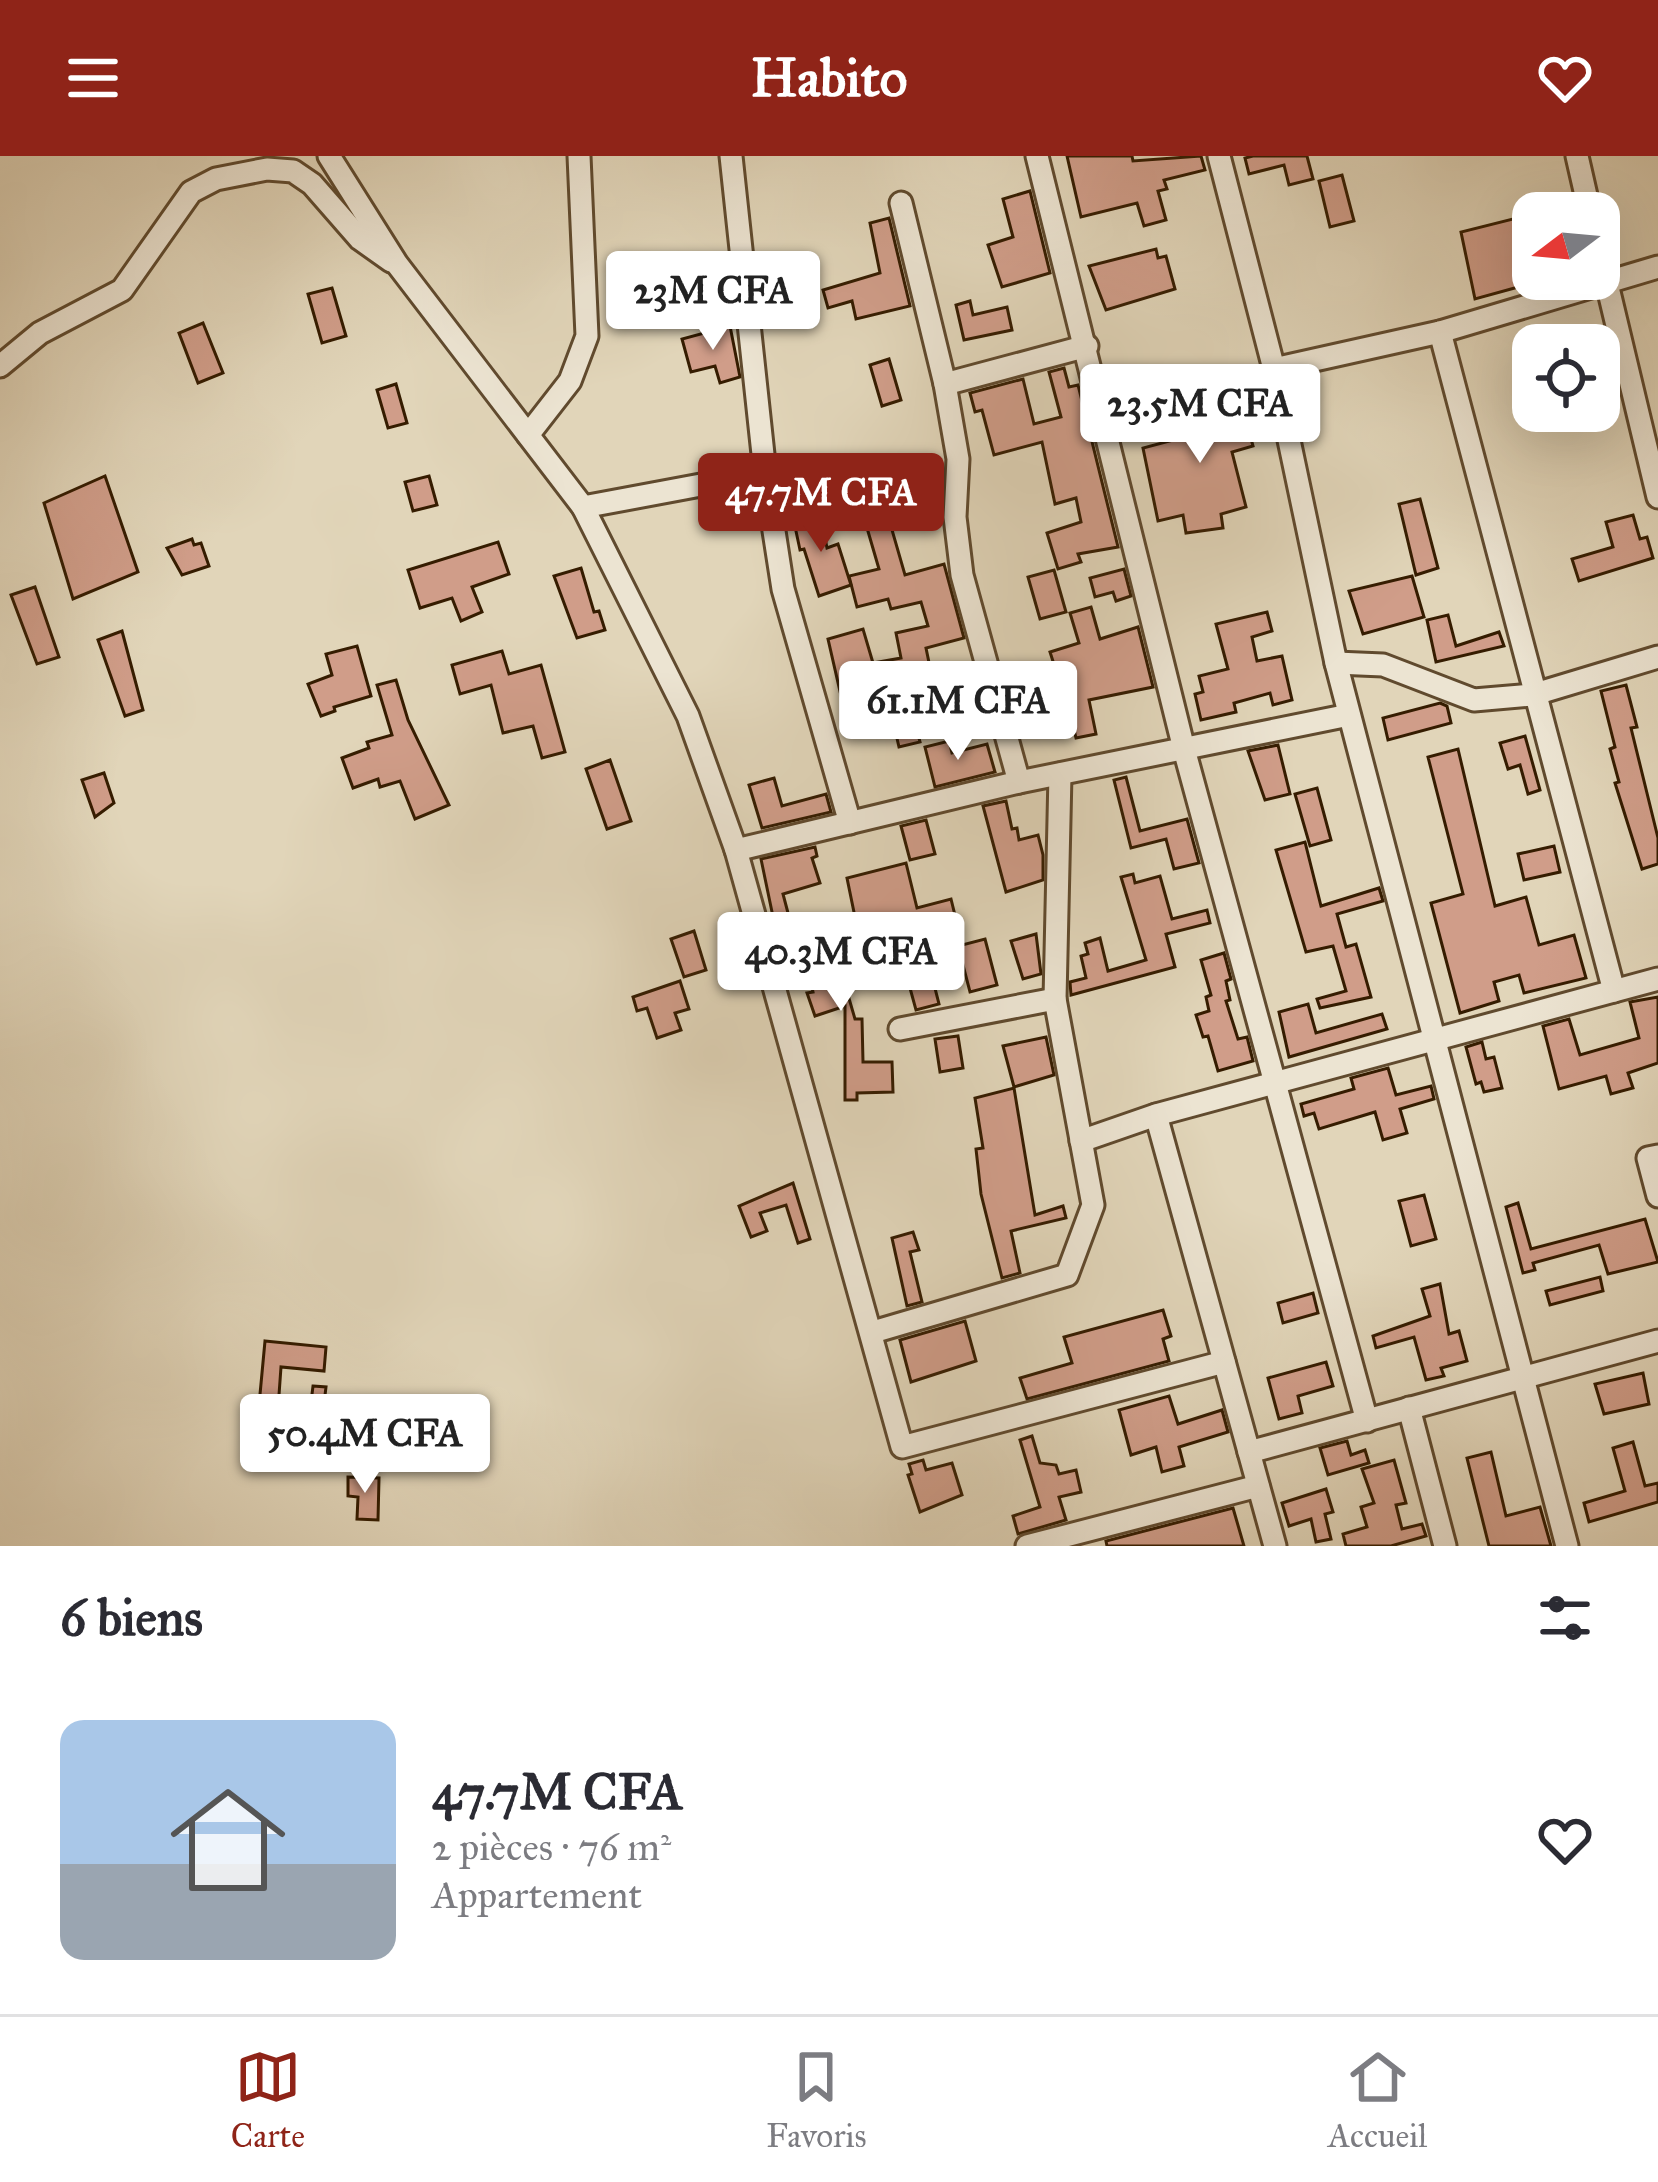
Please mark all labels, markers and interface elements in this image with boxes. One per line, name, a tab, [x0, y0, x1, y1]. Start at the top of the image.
icon: menu	[60, 45, 126, 111]
text: Habito	[751, 45, 907, 111]
icon: heart	[1532, 45, 1598, 111]
north arrow	[1512, 192, 1620, 300]
map controls	[1512, 192, 1620, 432]
pin: 23M CFA	[602, 251, 824, 353]
text: 23M CFA	[633, 266, 793, 314]
button: locate	[1512, 324, 1620, 432]
pin: 23.5M CFA	[1063, 364, 1337, 466]
text: 23.5M CFA	[1107, 379, 1293, 427]
pin: 47.7M CFA	[684, 453, 958, 555]
text: 47.7M CFA	[725, 468, 917, 516]
pin: 61.1M CFA	[821, 661, 1095, 763]
text: 61.1M CFA	[866, 676, 1050, 724]
pin: 40.3M CFA	[704, 912, 978, 1014]
text: 40.3M CFA	[744, 927, 938, 975]
pin: 50.4M CFA	[228, 1394, 502, 1496]
text: 50.4M CFA	[267, 1409, 463, 1457]
icon: filters	[1532, 1585, 1598, 1651]
text: 6 biens	[60, 1587, 203, 1649]
text: 47.7M CFA	[432, 1761, 683, 1823]
icon: home	[156, 1768, 300, 1912]
icon: heart	[1532, 1807, 1598, 1873]
text: 2 pièces · 76 m²	[432, 1823, 671, 1871]
text: Appartement	[432, 1871, 642, 1919]
tab: Carte	[231, 2044, 305, 2156]
tab: Favoris	[766, 2044, 867, 2156]
tab: Accueil	[1328, 2044, 1427, 2156]

